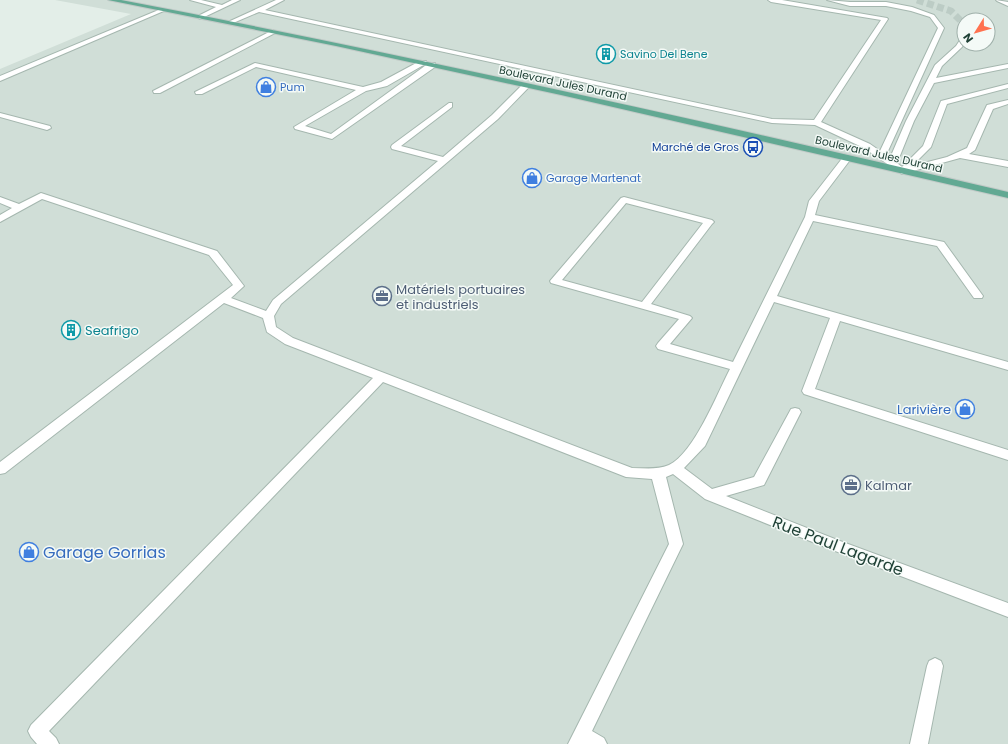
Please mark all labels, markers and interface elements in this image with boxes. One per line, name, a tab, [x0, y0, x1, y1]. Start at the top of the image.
north arrow	[956, 12, 996, 52]
text: N	[959, 30, 977, 46]
building icon: Savino Del Bene	[595, 43, 617, 65]
place label: Savino Del Bene	[620, 46, 708, 62]
street label: Boulevard Jules Durand	[498, 62, 628, 104]
shop icon: Pum	[255, 76, 277, 98]
place label: Pum	[280, 79, 305, 95]
street label: Boulevard Jules Durand	[814, 132, 944, 176]
bus stop icon: Marché de Gros	[742, 136, 764, 158]
place label: Marché de Gros	[652, 139, 739, 155]
shop icon: Garage Martenat	[521, 167, 543, 189]
place label: Garage Martenat	[546, 170, 641, 186]
place label: Matériels portuaires et industriels	[396, 280, 525, 314]
office icon: Matériels portuaires et industriels	[371, 285, 393, 307]
building icon: Seafrigo	[60, 319, 82, 341]
place label: Seafrigo	[85, 321, 139, 340]
shop icon: Larivière	[954, 398, 976, 420]
place label: Larivière	[897, 400, 951, 419]
office icon: Kalmar	[840, 474, 862, 496]
place label: Kalmar	[865, 476, 912, 495]
street label: Rue Paul Lagarde	[769, 510, 907, 582]
shop icon: Garage Gorrias	[18, 541, 40, 563]
place label: Garage Gorrias	[43, 541, 166, 564]

